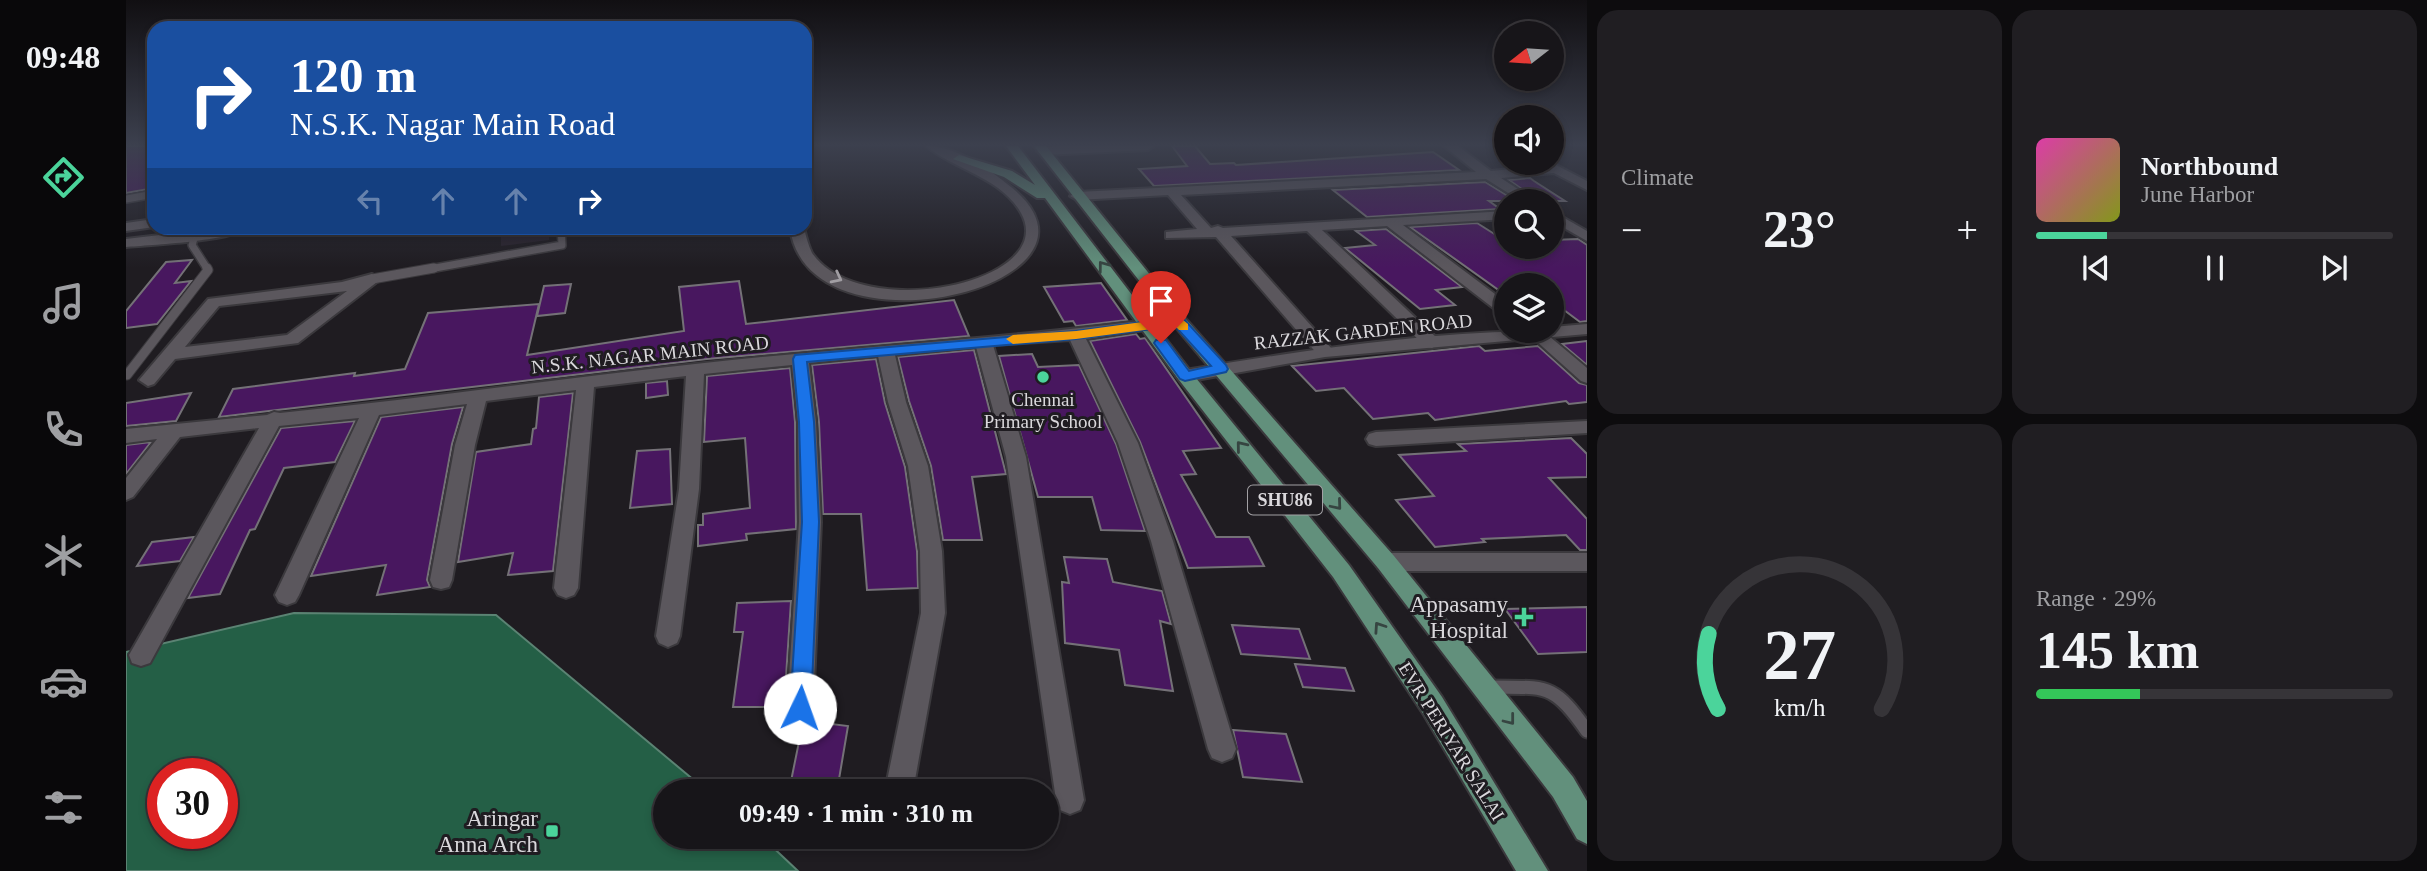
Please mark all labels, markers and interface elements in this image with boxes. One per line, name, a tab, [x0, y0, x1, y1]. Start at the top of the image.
north arrow	[1494, 21, 1564, 91]
map controls	[1494, 21, 1564, 343]
text: 09:48	[26, 39, 100, 75]
text: 120 m	[290, 48, 417, 103]
icon: right	[175, 49, 266, 140]
button: sound	[1494, 105, 1564, 175]
text: N.S.K. Nagar Main Road	[290, 106, 615, 142]
text: Northbound	[2141, 152, 2278, 181]
icon: directions	[39, 153, 88, 202]
text: Climate	[1621, 165, 1694, 190]
icon: left	[351, 182, 389, 220]
icon: ahead	[424, 182, 462, 220]
icon: ahead	[497, 182, 535, 220]
icon: right	[570, 182, 608, 220]
text: June Harbor	[2141, 182, 2254, 207]
button: search	[1494, 189, 1564, 259]
text: 23°	[1763, 201, 1836, 258]
text: −	[1621, 209, 1642, 251]
text: +	[1957, 209, 1978, 251]
icon: previous	[2077, 249, 2115, 287]
icon: pause	[2196, 249, 2234, 287]
icon: next	[2315, 249, 2353, 287]
one-way arrow	[1098, 261, 1111, 273]
one-way arrow	[830, 270, 843, 283]
pin	[1131, 271, 1191, 343]
button: layers	[1494, 273, 1564, 343]
icon: music	[39, 279, 88, 328]
icon: arrive	[1142, 282, 1180, 320]
street label: RAZZAK GARDEN ROAD	[1253, 310, 1473, 353]
street label: N.S.K. NAGAR MAIN ROAD	[530, 332, 770, 377]
marker: Chennai Primary School	[1035, 369, 1051, 385]
place label: Chennai Primary School	[984, 389, 1102, 432]
icon: phone	[39, 405, 88, 454]
one-way arrow	[1237, 441, 1250, 454]
road number: SHU86	[1248, 486, 1322, 514]
one-way arrow	[1329, 497, 1342, 509]
icon: climate	[39, 531, 88, 580]
text: Range · 29%	[2036, 586, 2156, 611]
place label: Appasamy Hospital	[1410, 592, 1508, 643]
marker: Appasamy Hospital	[1514, 607, 1534, 627]
text: 27	[1763, 614, 1836, 695]
one-way arrow	[1375, 622, 1387, 635]
text: 145 km	[2036, 622, 2199, 679]
icon: car	[39, 657, 88, 706]
street label: EVR PERIYAR SALAI	[1394, 658, 1509, 824]
position arrow	[763, 671, 837, 745]
text: km/h	[1774, 693, 1826, 720]
one-way arrow	[1502, 713, 1515, 725]
speed limit sign: 30	[147, 758, 238, 849]
icon: filters	[39, 783, 88, 832]
text: 09:49 · 1 min · 310 m	[739, 799, 973, 828]
place label: Aringar Anna Arch	[438, 806, 538, 857]
marker: Aringar Anna Arch	[544, 823, 560, 839]

